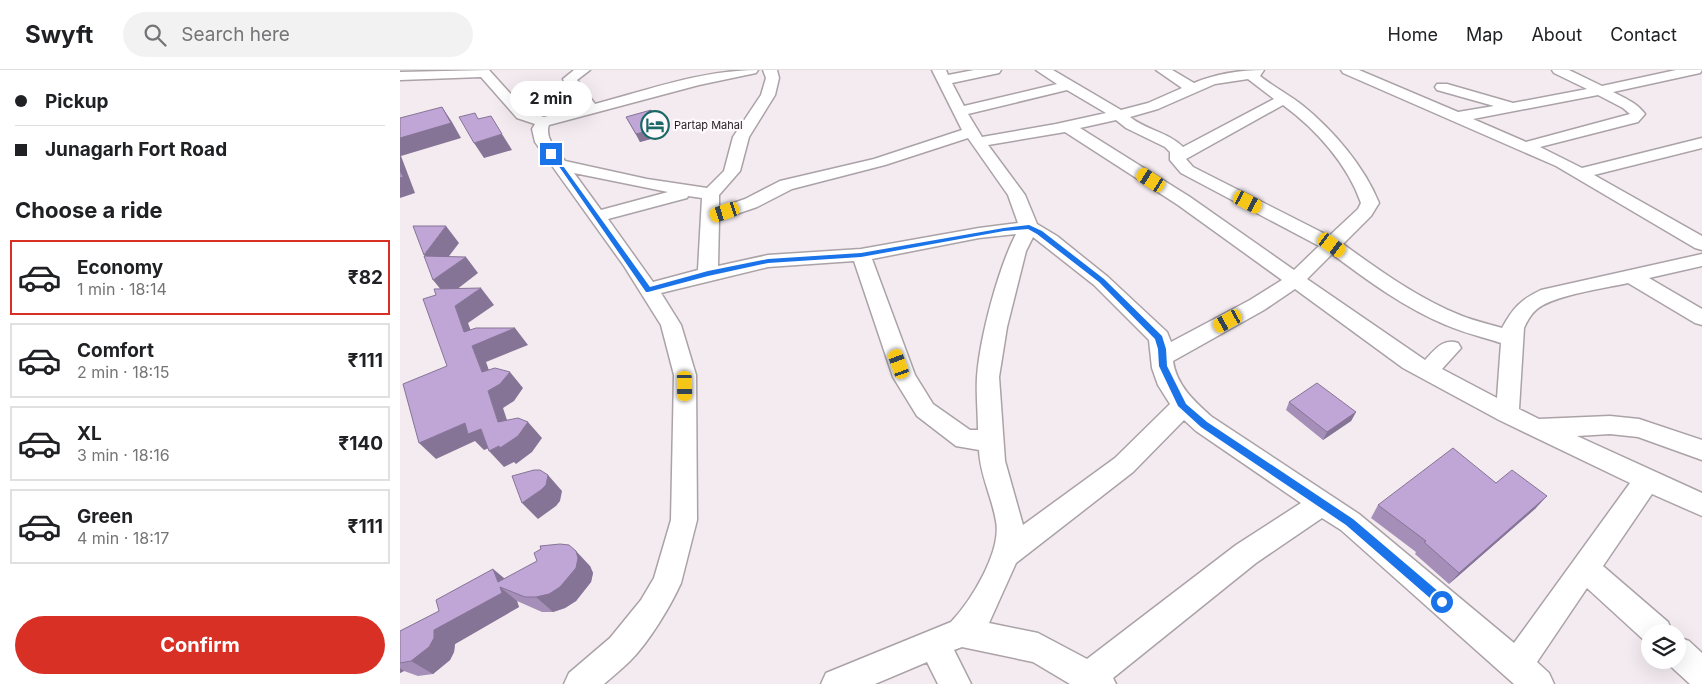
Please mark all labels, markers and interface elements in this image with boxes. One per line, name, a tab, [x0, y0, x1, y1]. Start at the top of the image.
search box	[123, 12, 473, 57]
text: Swyft	[25, 20, 93, 49]
icon: search	[141, 21, 169, 49]
text: Search here	[181, 23, 290, 46]
text: Home	[1388, 24, 1438, 45]
text: Map	[1466, 24, 1503, 45]
text: About	[1531, 24, 1582, 45]
text: Contact	[1610, 24, 1677, 45]
callout: 2 min	[510, 82, 592, 116]
text: 2 min	[530, 88, 572, 108]
text: Pickup	[45, 90, 108, 113]
hotel icon: Partap Mahal	[640, 110, 670, 140]
place label: Partap Mahal	[674, 118, 743, 132]
text: Junagarh Fort Road	[45, 138, 227, 161]
route end	[540, 143, 562, 165]
car	[1134, 166, 1167, 194]
car	[1231, 189, 1264, 215]
text: Choose a ride	[15, 197, 163, 223]
car	[708, 200, 741, 224]
car	[1315, 230, 1348, 260]
icon: car	[17, 255, 62, 300]
text: Economy	[77, 256, 163, 279]
text: ₹82	[348, 266, 383, 289]
text: 1 min · 18:14	[77, 279, 167, 299]
car	[1211, 307, 1244, 335]
icon: car	[17, 338, 62, 383]
text: Comfort	[77, 339, 154, 362]
car	[886, 347, 911, 381]
text: ₹111	[348, 349, 383, 372]
text: 2 min · 18:15	[77, 362, 169, 382]
car	[677, 371, 692, 401]
icon: car	[17, 421, 62, 466]
text: XL	[77, 422, 102, 445]
text: ₹140	[338, 432, 383, 455]
text: 3 min · 18:16	[77, 445, 170, 465]
icon: car	[17, 504, 62, 549]
text: Green	[77, 505, 133, 528]
text: ₹111	[348, 515, 383, 538]
text: 4 min · 18:17	[77, 528, 169, 548]
route start	[1431, 591, 1453, 613]
button: Confirm	[15, 616, 385, 674]
map controls	[1641, 624, 1686, 669]
button: layers	[1641, 624, 1686, 669]

